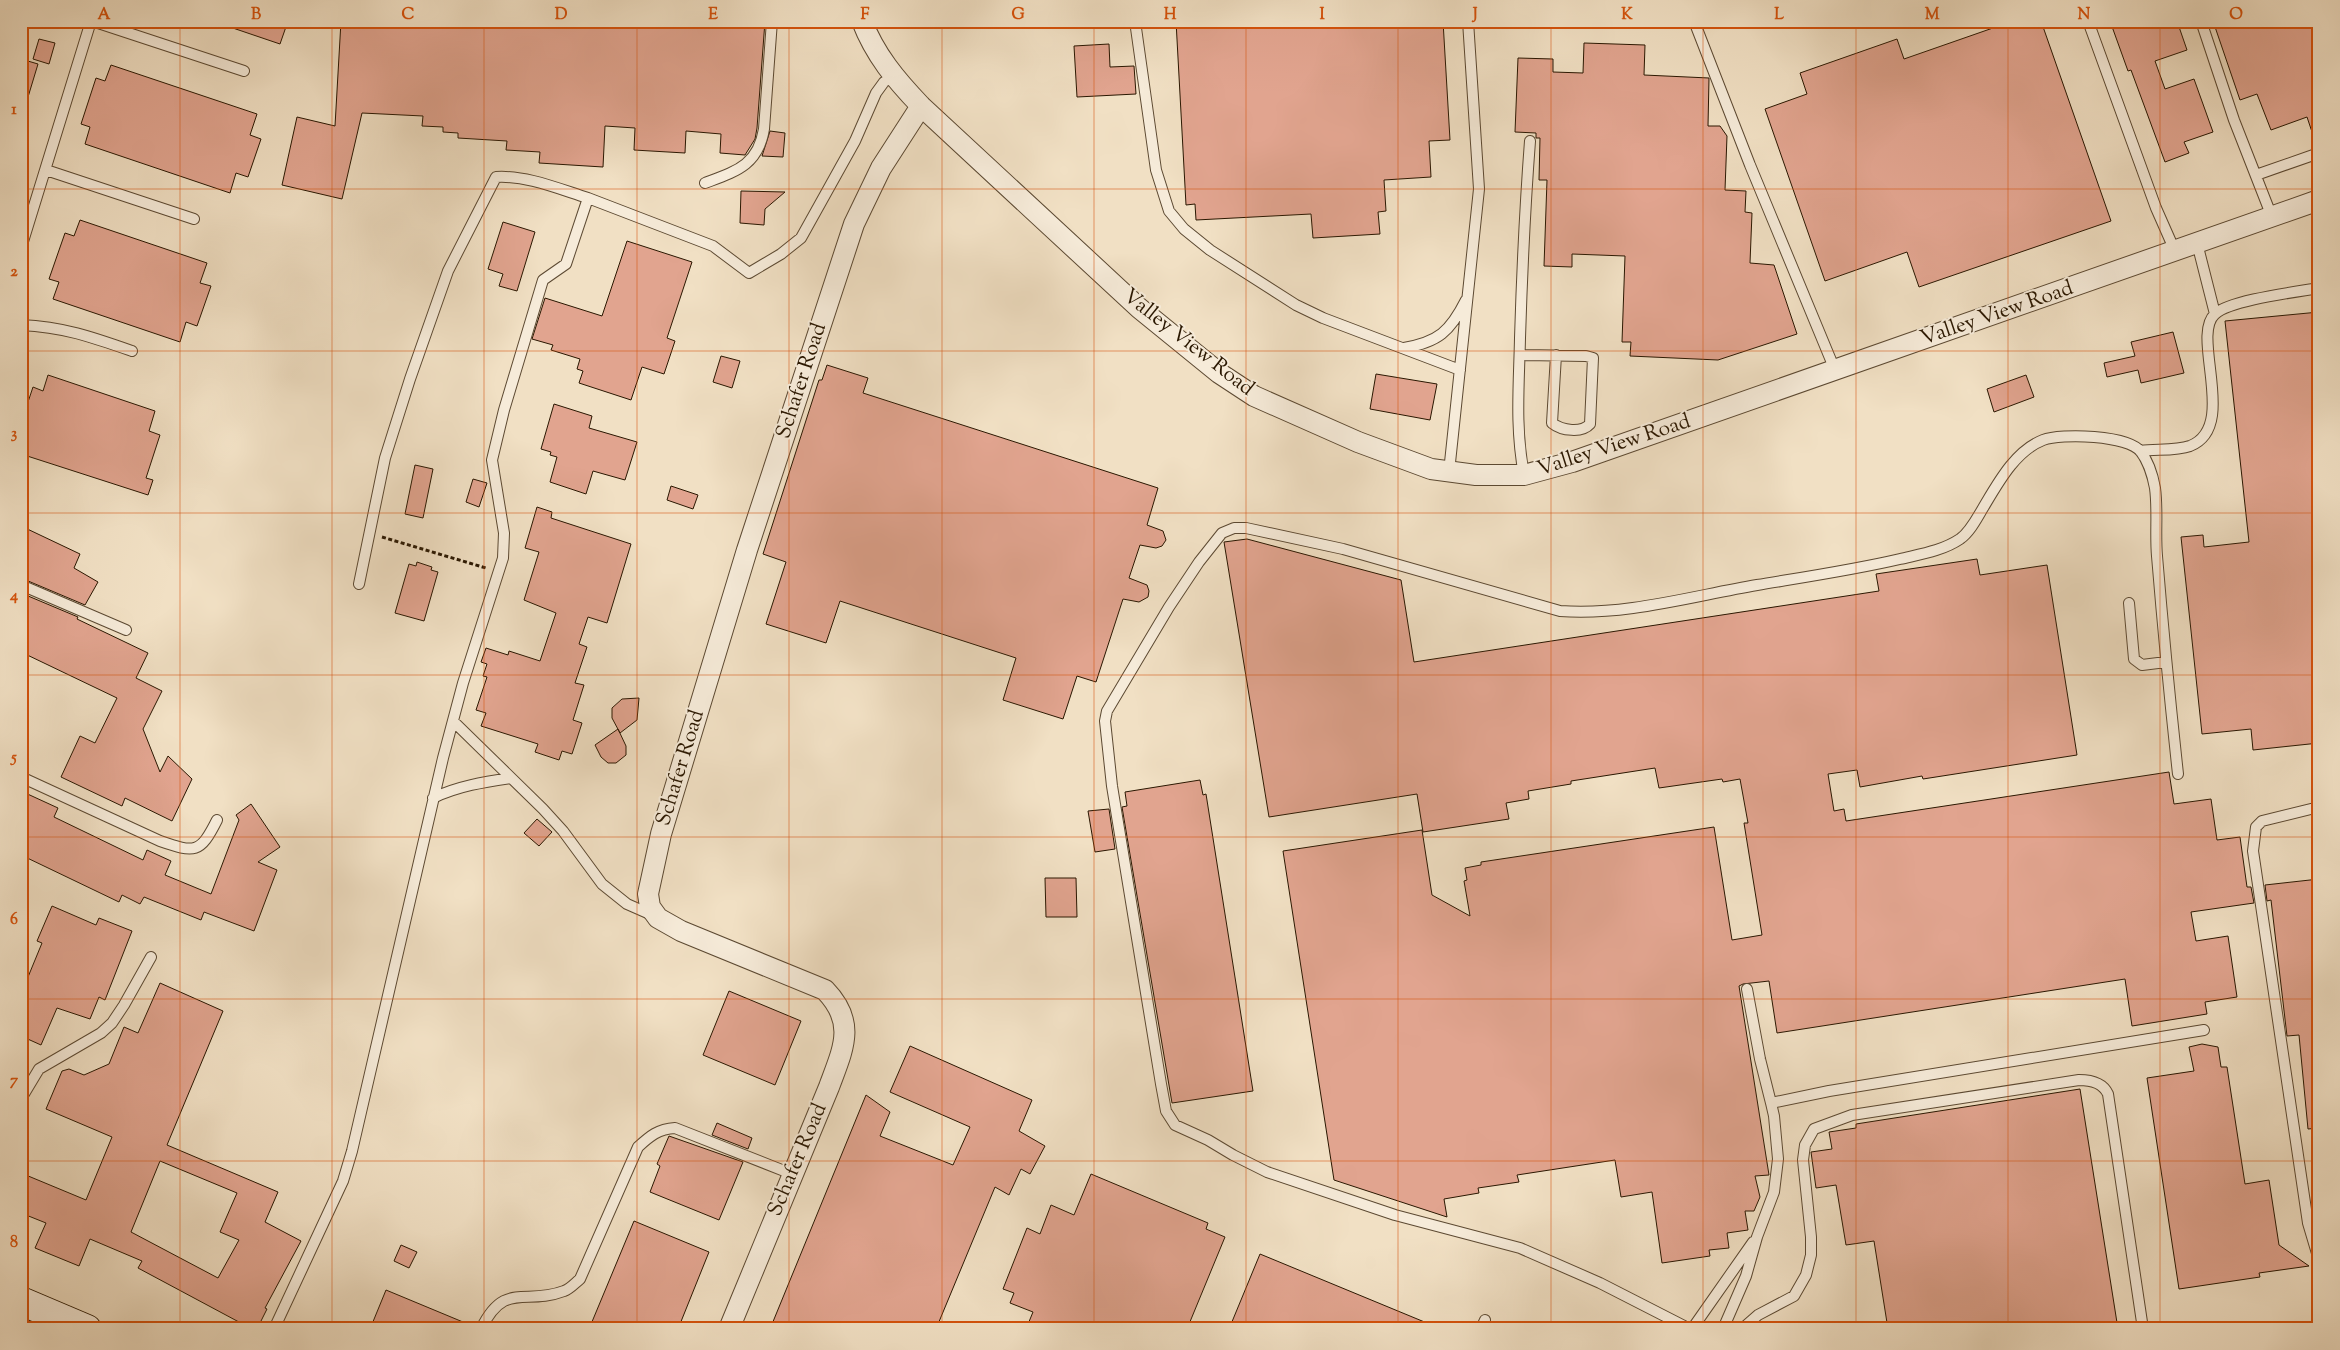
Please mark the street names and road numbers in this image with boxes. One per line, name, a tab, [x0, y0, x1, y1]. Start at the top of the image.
street label: Valley View Road	[1917, 274, 2078, 354]
street label: Valley View Road	[1116, 282, 1260, 404]
street label: Schafer Road	[769, 319, 835, 443]
street label: Valley View Road	[1533, 407, 1695, 485]
street label: Schafer Road	[649, 706, 713, 830]
street label: Schafer Road	[761, 1099, 835, 1221]

